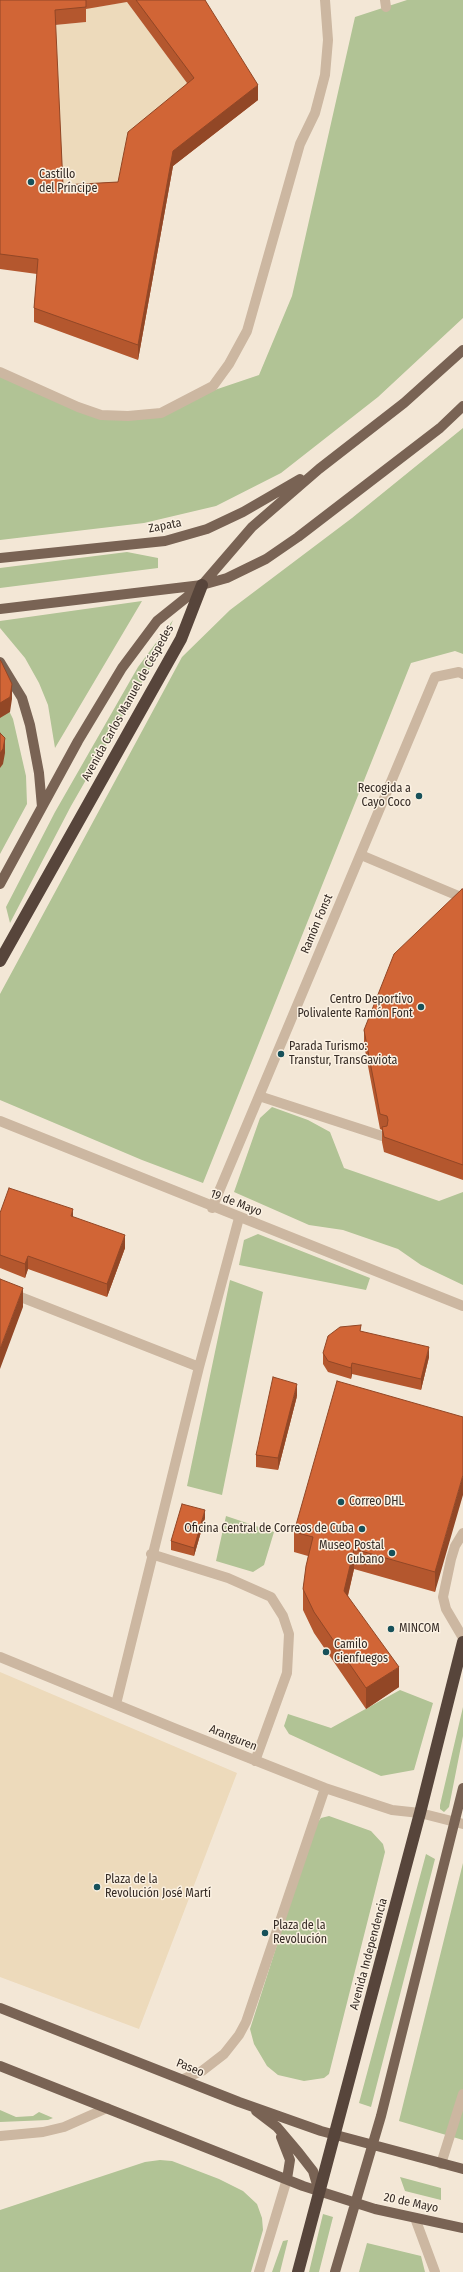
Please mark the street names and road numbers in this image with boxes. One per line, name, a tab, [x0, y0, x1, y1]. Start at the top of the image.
street label: Zapata	[147, 516, 183, 536]
street label: Avenida Carlos Manuel de Céspedes	[79, 622, 177, 784]
street label: Ramón Fonst	[298, 892, 336, 956]
street label: 19 de Mayo	[208, 1187, 264, 1219]
street label: Aranguren	[207, 1722, 259, 1754]
street label: Avenida Independencia	[347, 1896, 391, 2012]
street label: Paseo	[174, 2056, 206, 2080]
street label: 20 de Mayo	[382, 2190, 440, 2216]

